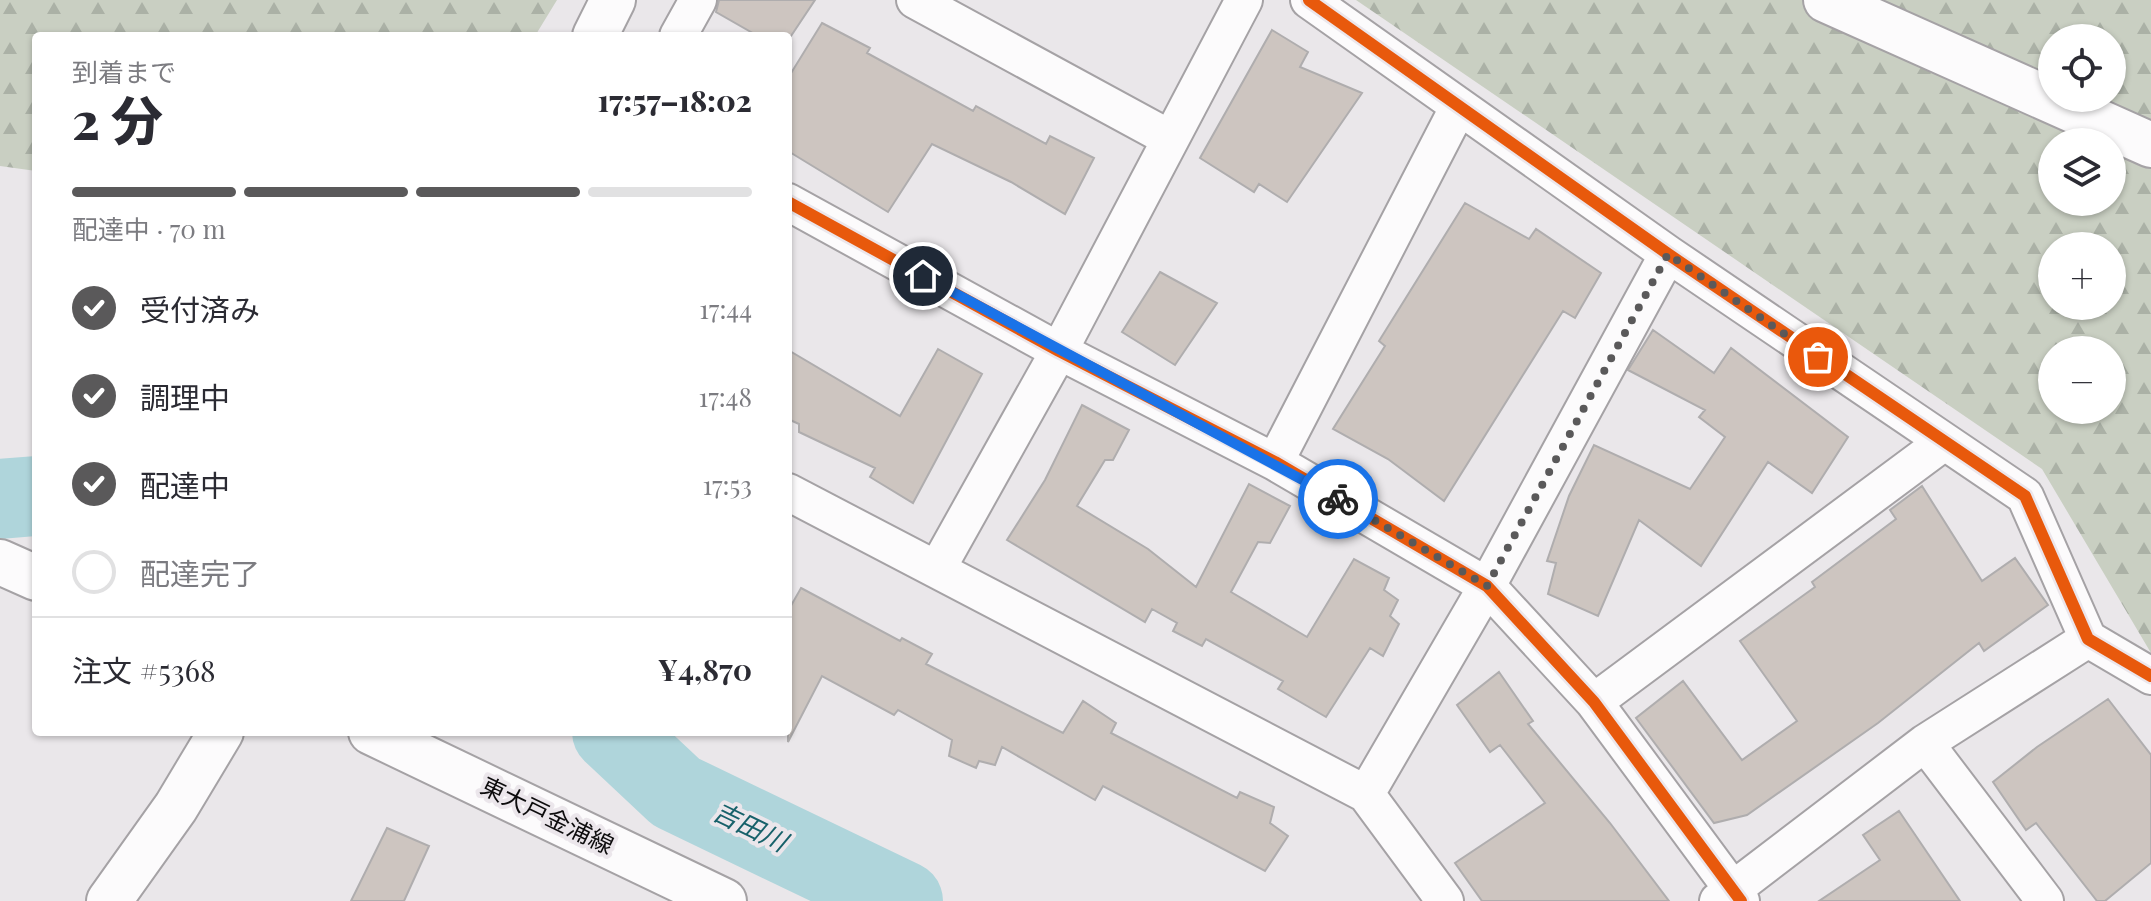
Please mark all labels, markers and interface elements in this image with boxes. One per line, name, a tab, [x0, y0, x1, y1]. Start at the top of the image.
map controls	[2038, 24, 2126, 424]
button: locate	[2038, 24, 2126, 112]
text: 到着まで	[72, 54, 176, 89]
text: 17:57–18:02	[597, 80, 752, 120]
text: 2 分	[72, 84, 163, 153]
button: layers	[2038, 128, 2126, 216]
text: 配達中 · 70 m	[72, 211, 226, 246]
button: +	[2038, 232, 2126, 320]
pin	[889, 242, 957, 310]
icon: home	[901, 254, 945, 298]
icon: check	[72, 286, 116, 330]
text: 受付済み	[140, 289, 260, 329]
text: 17:44	[699, 291, 752, 326]
pin	[1784, 323, 1852, 391]
icon: bag	[1796, 335, 1840, 379]
button: −	[2038, 336, 2126, 424]
icon: check	[72, 374, 116, 418]
text: 調理中	[140, 377, 230, 417]
text: 17:48	[699, 379, 752, 414]
courier	[1298, 459, 1378, 539]
icon: check	[72, 462, 116, 506]
text: 配達中	[140, 465, 230, 505]
text: 17:53	[702, 467, 752, 502]
icon: bike	[1316, 477, 1360, 521]
text: 配達完了	[140, 553, 260, 593]
text: ¥4,870	[658, 649, 752, 689]
text: 注文 #5368	[72, 650, 216, 690]
street label: 東大戸金浦線	[476, 768, 620, 860]
water label: 吉田川	[708, 793, 796, 860]

